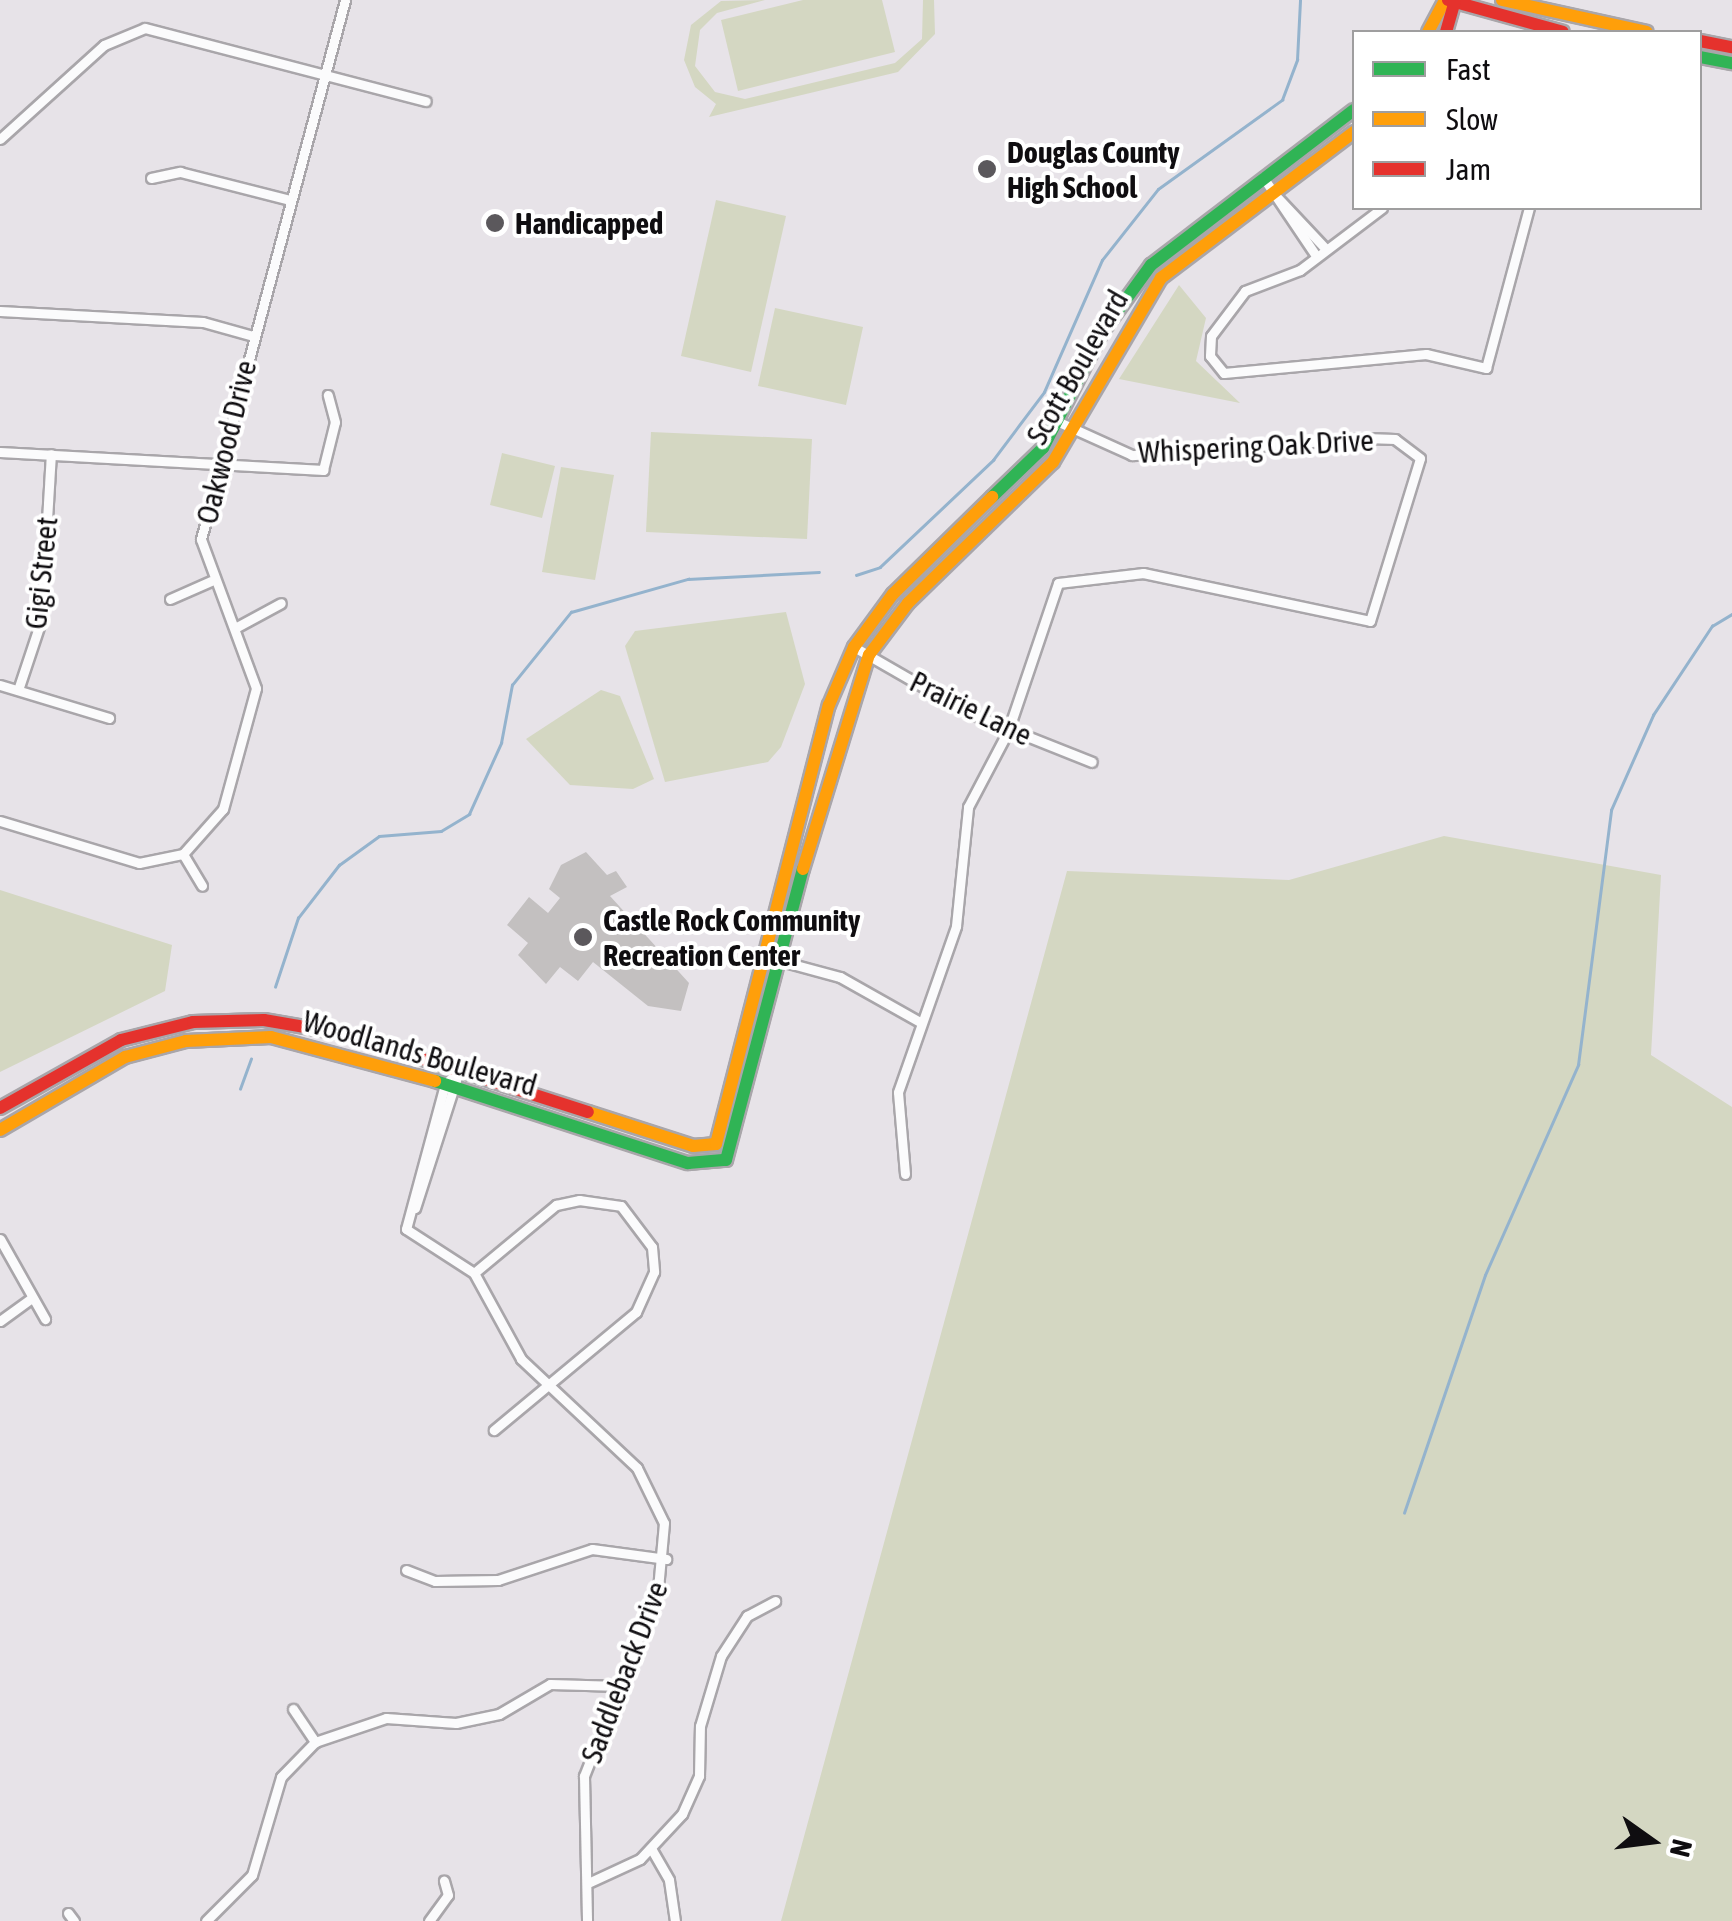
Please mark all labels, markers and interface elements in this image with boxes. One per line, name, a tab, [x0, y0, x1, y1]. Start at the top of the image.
legend	[1352, 30, 1702, 210]
text: Fast	[1446, 52, 1491, 86]
text: Slow	[1446, 102, 1498, 136]
place label: Douglas County High School	[1007, 134, 1180, 204]
text: Jam	[1446, 152, 1491, 186]
marker: Douglas County High School	[976, 158, 998, 180]
place label: Handicapped	[515, 205, 663, 241]
marker: Handicapped	[484, 212, 506, 234]
street label: Scott Boulevard	[1018, 284, 1136, 450]
street label: Oakwood Drive	[188, 357, 264, 527]
street label: Whispering Oak Drive	[1137, 422, 1375, 470]
street label: Gigi Street	[17, 515, 65, 631]
street label: Prairie Lane	[904, 663, 1038, 753]
place label: Castle Rock Community Recreation Center	[603, 902, 860, 972]
marker: Castle Rock Community Recreation Center	[572, 926, 594, 948]
street label: Woodlands Boulevard	[299, 1002, 541, 1104]
street label: Saddleback Drive	[573, 1576, 675, 1768]
north arrow	[1602, 1791, 1702, 1891]
text: N	[1664, 1836, 1699, 1860]

